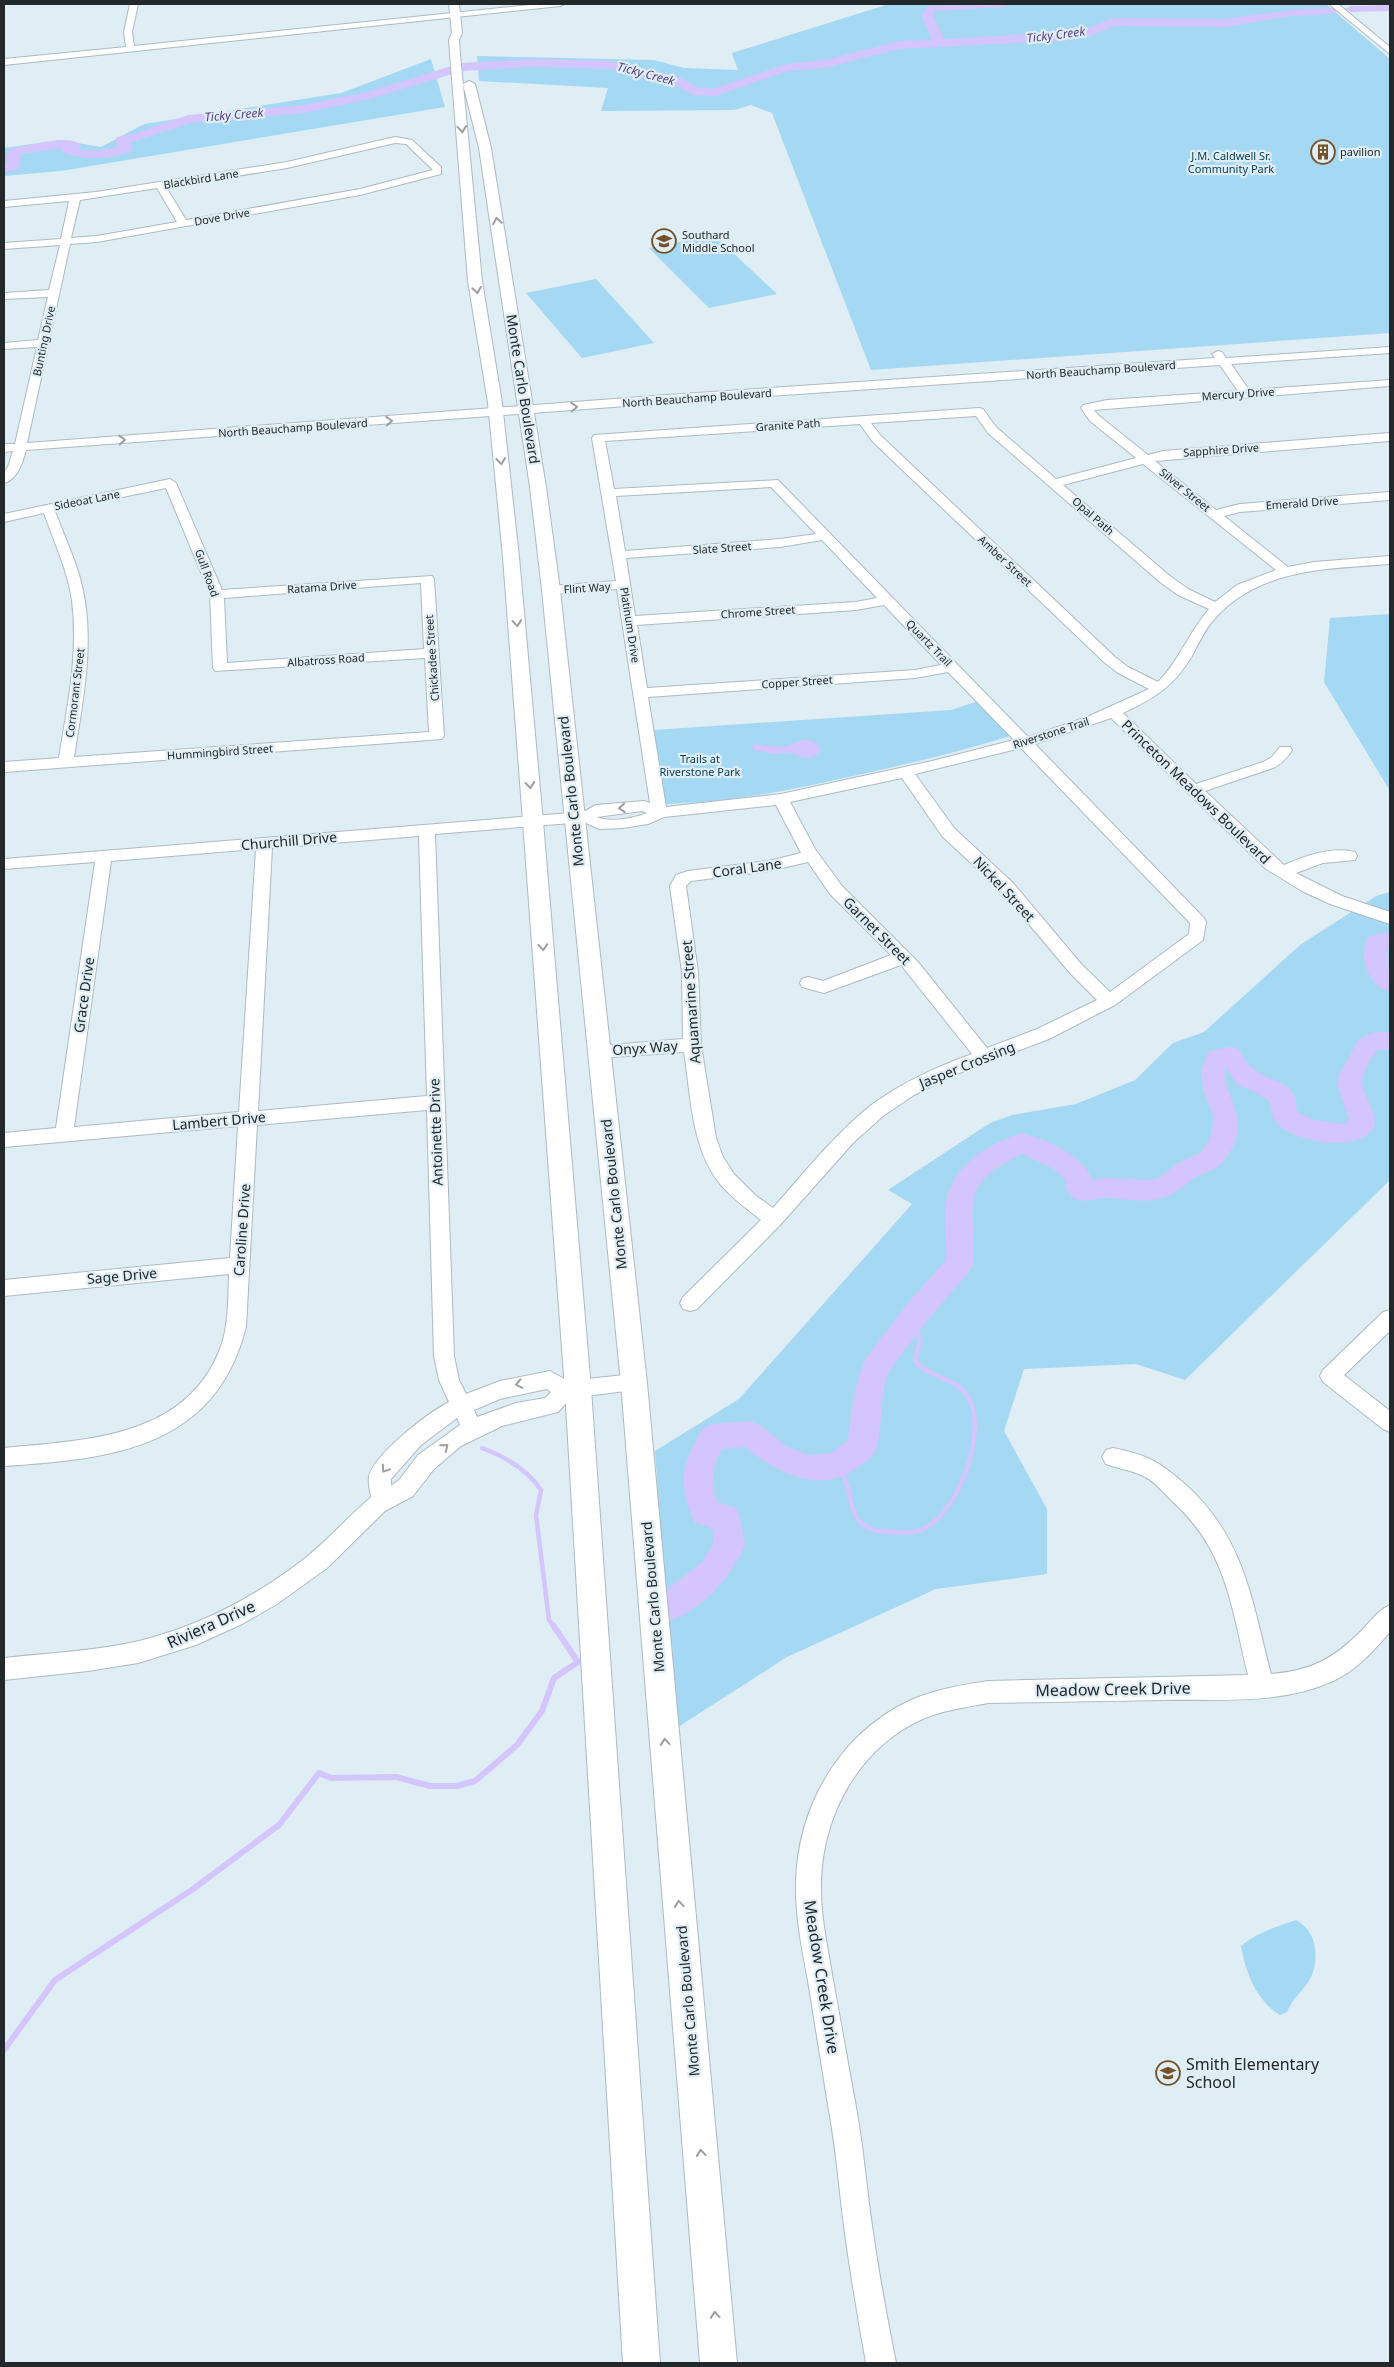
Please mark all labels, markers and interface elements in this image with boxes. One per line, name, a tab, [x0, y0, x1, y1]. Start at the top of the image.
water label: Ticky Creek	[1026, 22, 1087, 47]
water label: Ticky Creek	[616, 58, 678, 90]
water label: Ticky Creek	[204, 103, 265, 126]
one-way arrow	[456, 125, 467, 133]
building icon: pavilion	[1310, 139, 1336, 165]
place label: pavilion	[1340, 144, 1381, 159]
park label: J.M. Caldwell Sr. Community Park	[1188, 148, 1274, 176]
street label: Blackbird Lane	[162, 165, 240, 192]
street label: Dove Drive	[193, 204, 251, 229]
one-way arrow	[492, 217, 503, 225]
place label: Southard Middle School	[682, 227, 755, 255]
school or university icon: Southard Middle School	[651, 228, 677, 254]
one-way arrow	[471, 286, 481, 295]
street label: Bunting Drive	[29, 305, 58, 377]
street label: Monte Carlo Boulevard	[502, 313, 545, 465]
street label: North Beauchamp Boulevard	[1026, 357, 1176, 382]
street label: Mercury Drive	[1201, 383, 1275, 404]
street label: North Beauchamp Boulevard	[622, 385, 772, 410]
one-way arrow	[570, 402, 578, 413]
street label: North Beauchamp Boulevard	[218, 415, 368, 440]
one-way arrow	[385, 415, 393, 426]
street label: Granite Path	[755, 415, 821, 434]
one-way arrow	[118, 435, 126, 446]
street label: Sapphire Drive	[1183, 439, 1259, 460]
one-way arrow	[495, 458, 506, 466]
street label: Silver Street	[1157, 464, 1214, 515]
street label: Sideoat Lane	[53, 486, 121, 513]
street label: Emerald Drive	[1265, 492, 1339, 513]
street label: Opal Path	[1069, 493, 1117, 538]
street label: Amber Street	[975, 532, 1035, 589]
street label: Slate Street	[692, 538, 752, 557]
street label: Gull Road	[192, 547, 223, 599]
street label: Ratama Drive	[287, 577, 357, 596]
street label: Flint Way	[563, 578, 611, 597]
street label: Platinum Drive	[617, 586, 644, 664]
street label: Chrome Street	[720, 601, 796, 622]
street label: Chickadee Street	[421, 614, 442, 702]
street label: Quartz Trail	[903, 616, 956, 669]
one-way arrow	[511, 619, 522, 627]
street label: Cormorant Street	[62, 647, 87, 738]
street label: Albatross Road	[287, 649, 365, 670]
street label: Copper Street	[761, 672, 833, 691]
street label: Riverstone Trail	[1011, 713, 1091, 752]
street label: Monte Carlo Boulevard	[553, 715, 588, 867]
street label: Princeton Meadows Boulevard	[1118, 715, 1275, 868]
street label: Hummingbird Street	[166, 740, 273, 763]
park label: Trails at Riverstone Park	[659, 751, 741, 779]
one-way arrow	[524, 781, 535, 789]
one-way arrow	[618, 802, 626, 813]
street label: Churchill Drive	[240, 827, 338, 854]
street label: Nickel Street	[969, 852, 1040, 925]
street label: Coral Lane	[711, 853, 783, 882]
street label: Garnet Street	[839, 893, 915, 969]
street label: Aquamarine Street	[677, 940, 704, 1064]
one-way arrow	[537, 943, 548, 951]
street label: Grace Drive	[69, 956, 98, 1034]
street label: Onyx Way	[612, 1036, 679, 1059]
street label: Jasper Crossing	[914, 1037, 1017, 1093]
street label: Antoinette Drive	[424, 1078, 447, 1186]
street label: Lambert Drive	[171, 1107, 267, 1134]
street label: Monte Carlo Boulevard	[596, 1118, 631, 1270]
street label: Caroline Drive	[229, 1183, 254, 1277]
street label: Sage Drive	[86, 1263, 158, 1288]
one-way arrow	[515, 1379, 524, 1389]
one-way arrow	[439, 1445, 448, 1453]
one-way arrow	[382, 1464, 392, 1473]
street label: Monte Carlo Boulevard	[636, 1521, 669, 1673]
street label: Riviera Drive	[163, 1595, 259, 1653]
street label: Meadow Creek Drive	[1035, 1677, 1191, 1701]
one-way arrow	[660, 1738, 671, 1746]
one-way arrow	[674, 1899, 685, 1907]
street label: Meadow Creek Drive	[799, 1899, 845, 2055]
street label: Monte Carlo Boulevard	[671, 1925, 704, 2077]
place label: Smith Elementary School	[1186, 2053, 1320, 2093]
school or university icon: Smith Elementary School	[1155, 2060, 1181, 2086]
one-way arrow	[696, 2148, 707, 2156]
one-way arrow	[710, 2310, 721, 2318]

